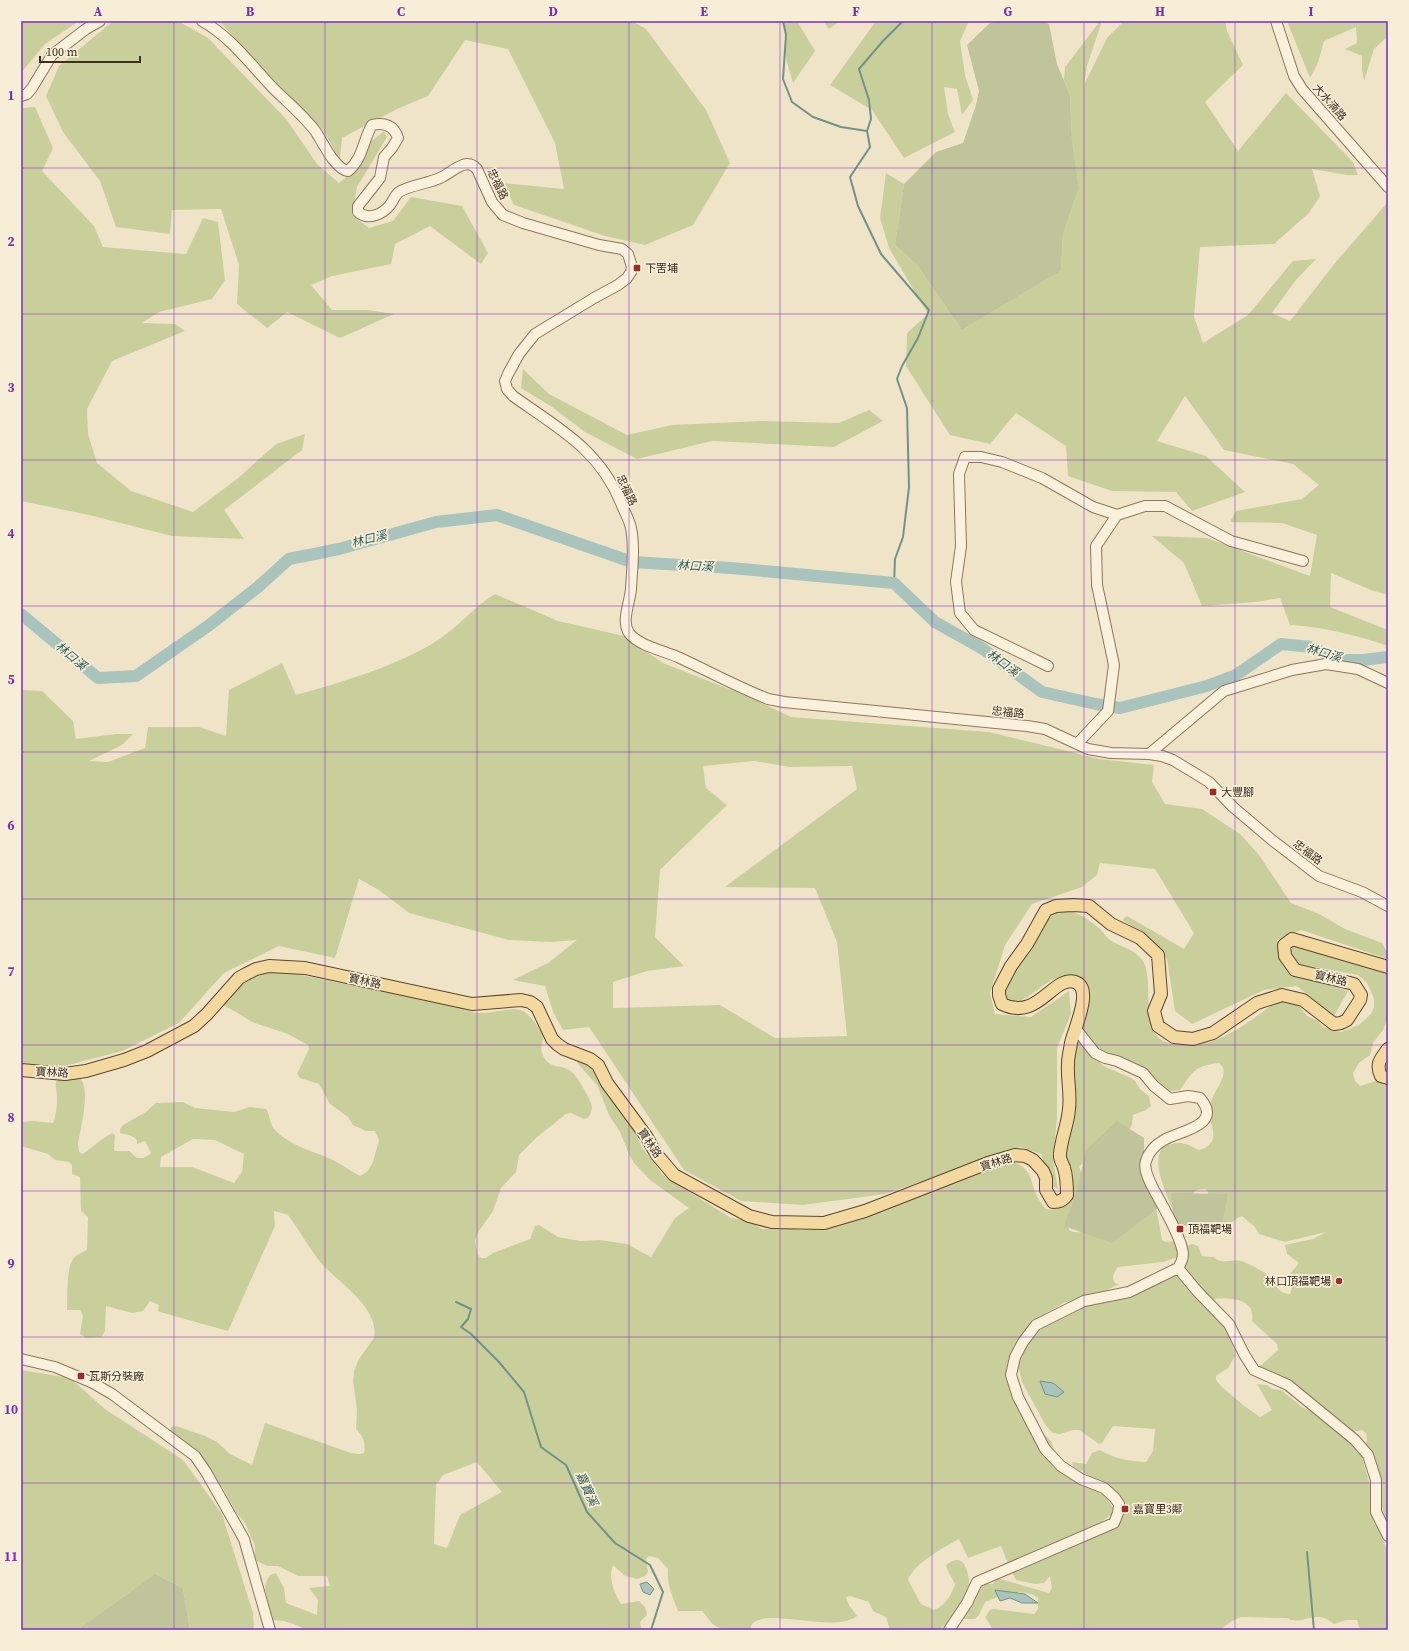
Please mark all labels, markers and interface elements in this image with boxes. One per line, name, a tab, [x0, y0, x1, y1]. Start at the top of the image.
text: A	[94, 3, 103, 20]
text: B	[246, 3, 255, 20]
text: C	[397, 3, 405, 20]
text: D	[548, 3, 558, 20]
text: E	[700, 3, 708, 20]
text: F	[852, 3, 860, 20]
text: G	[1004, 3, 1013, 20]
text: H	[1155, 3, 1165, 20]
text: I	[1308, 3, 1314, 20]
scale bar	[40, 38, 140, 64]
text: 100 m	[46, 44, 78, 60]
street label: 大水湳路	[1310, 81, 1350, 124]
text: 1	[7, 87, 15, 104]
street label: 忠福路	[484, 166, 512, 202]
text: 2	[7, 233, 15, 250]
place label: 下罟埔	[645, 261, 678, 276]
marker: 下罟埔	[632, 263, 642, 273]
text: 3	[7, 379, 15, 396]
street label: 忠福路	[613, 472, 640, 508]
text: 4	[7, 525, 15, 542]
water label: 林口溪	[350, 526, 390, 551]
water label: 林口溪	[677, 557, 715, 575]
water label: 林口溪	[52, 638, 91, 675]
water label: 林口溪	[1304, 640, 1345, 666]
water label: 林口溪	[984, 646, 1024, 681]
text: 5	[7, 671, 15, 688]
street label: 忠福路	[991, 703, 1025, 722]
place label: 大豐腳	[1221, 785, 1254, 800]
marker: 大豐腳	[1208, 787, 1218, 797]
text: 6	[7, 817, 15, 834]
street label: 忠福路	[1290, 836, 1325, 868]
text: 7	[7, 963, 15, 980]
street label: 寶林路	[1313, 967, 1349, 990]
street label: 寶林路	[347, 971, 383, 992]
street label: 寶林路	[35, 1064, 69, 1081]
text: 8	[7, 1109, 15, 1126]
street label: 寶林路	[634, 1125, 665, 1161]
street label: 寶林路	[978, 1150, 1014, 1174]
place label: 頂福靶場	[1188, 1222, 1232, 1237]
marker: 頂福靶場	[1175, 1224, 1185, 1234]
text: 9	[7, 1255, 15, 1272]
place label: 林口頂福靶場	[1265, 1274, 1331, 1289]
marker: 林口頂福靶場	[1334, 1276, 1344, 1286]
place label: 瓦斯分裝廠	[89, 1369, 144, 1384]
marker: 瓦斯分裝廠	[76, 1371, 86, 1381]
text: 10	[4, 1401, 18, 1418]
water label: 嘉寶溪	[572, 1469, 602, 1511]
place label: 嘉寶里3鄰	[1133, 1502, 1183, 1517]
marker: 嘉寶里3鄰	[1120, 1504, 1130, 1514]
text: 11	[4, 1548, 18, 1565]

